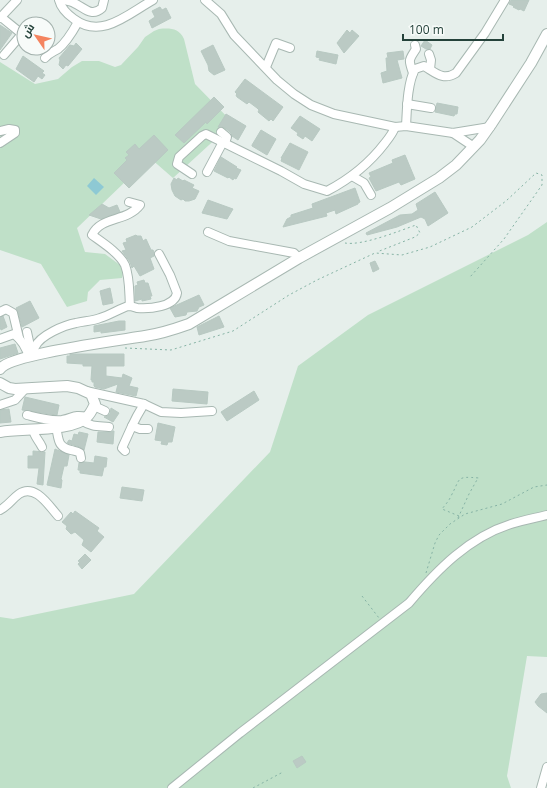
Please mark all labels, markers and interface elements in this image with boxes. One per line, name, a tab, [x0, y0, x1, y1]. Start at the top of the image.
north arrow	[16, 16, 56, 56]
scale bar	[403, 16, 503, 42]
text: ش	[17, 20, 37, 40]
text: 100 m	[409, 21, 444, 38]

